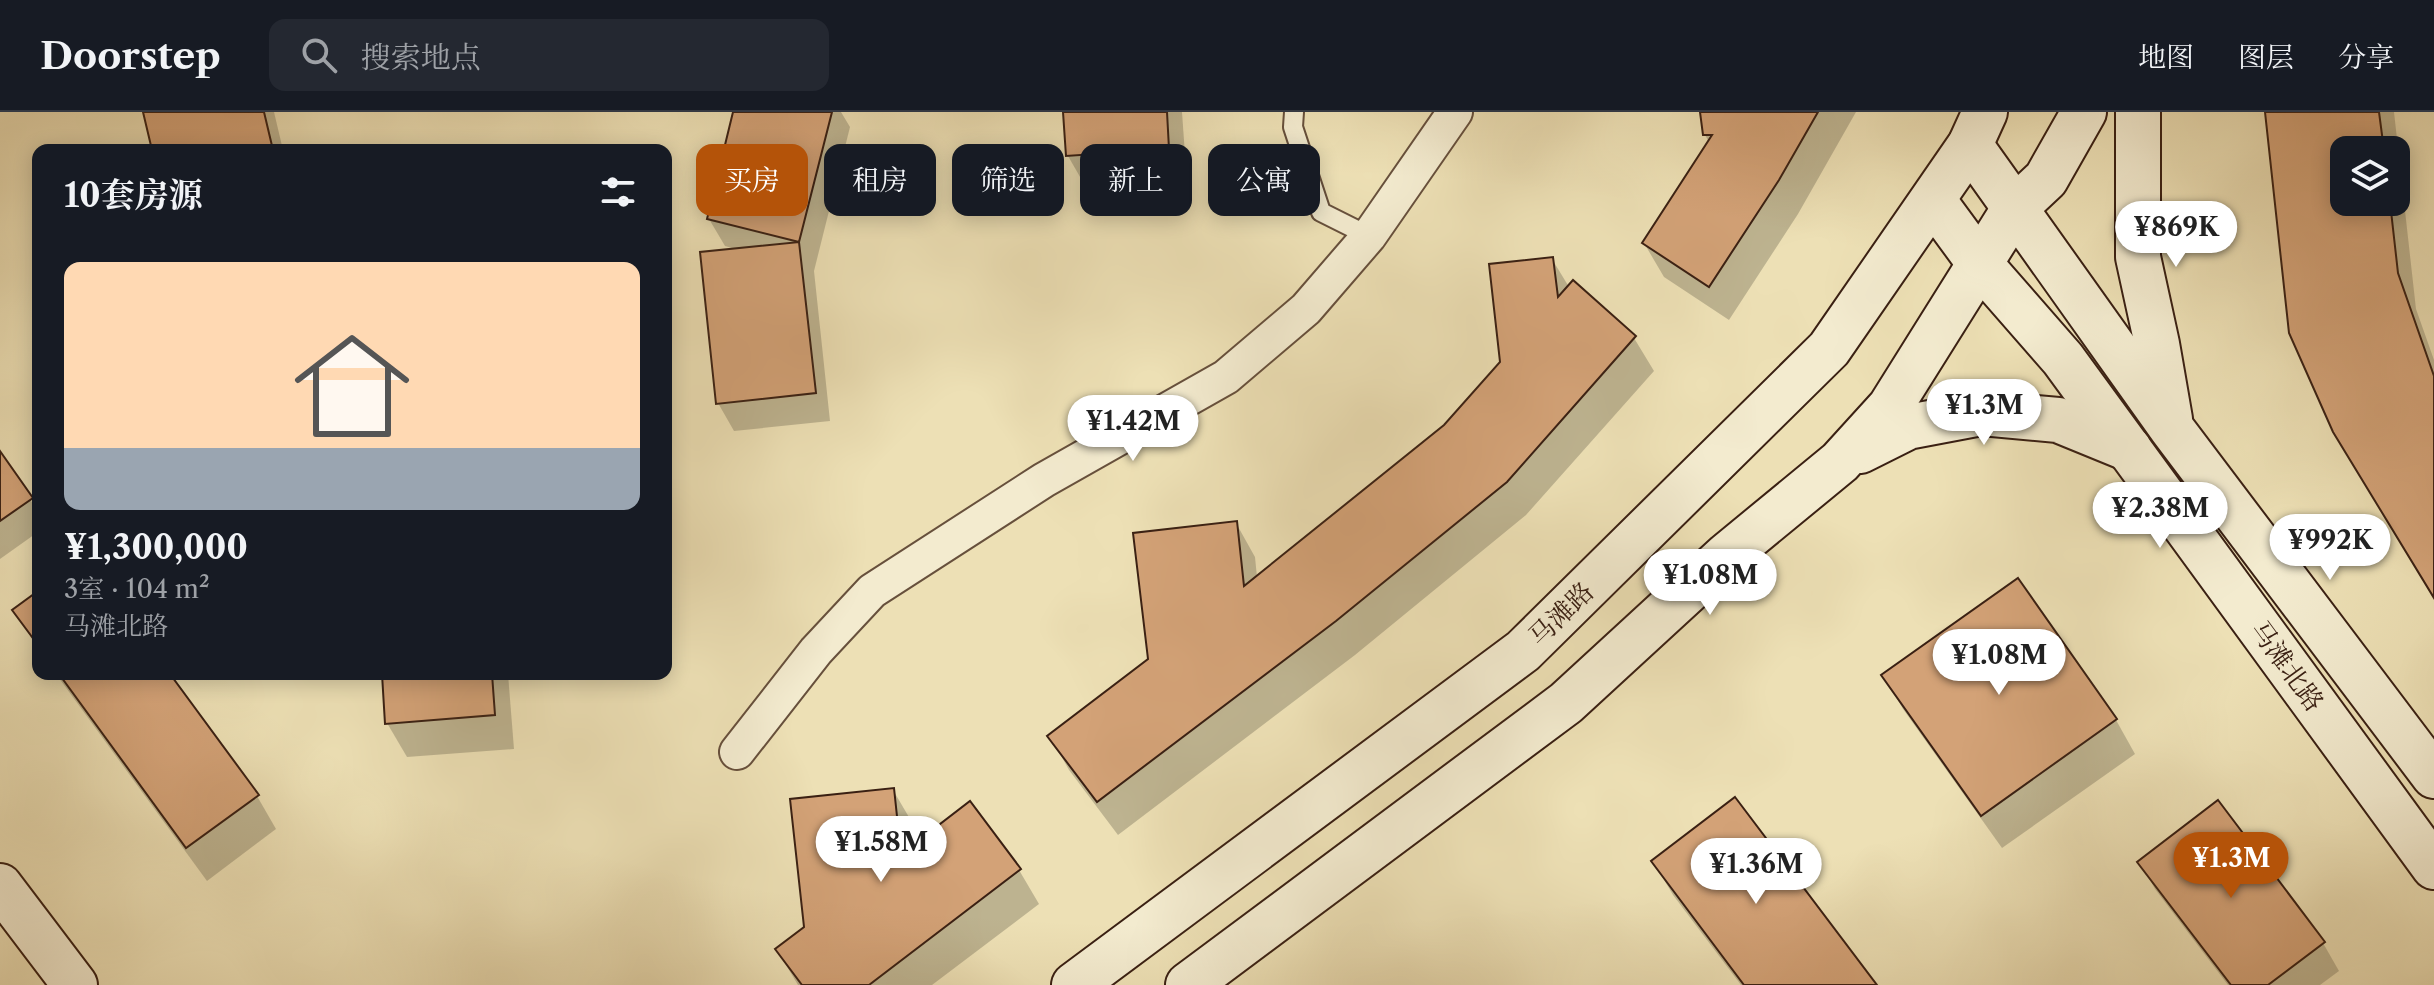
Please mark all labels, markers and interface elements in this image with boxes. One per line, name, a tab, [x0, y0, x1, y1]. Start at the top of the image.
search box	[269, 19, 829, 91]
text: Doorstep	[40, 32, 221, 79]
icon: search	[297, 33, 341, 77]
text: 搜索地点	[361, 39, 481, 76]
text: 地图	[2138, 40, 2194, 74]
text: 图层	[2238, 40, 2294, 74]
text: 分享	[2338, 40, 2394, 74]
map controls	[2330, 136, 2410, 216]
button: layers	[2330, 136, 2410, 216]
chip: 买房	[696, 144, 808, 216]
chip: 租房	[824, 144, 936, 216]
chip: 筛选	[952, 144, 1064, 216]
chip: 新上	[1080, 144, 1192, 216]
chip: 公寓	[1208, 144, 1320, 216]
icon: filters	[596, 170, 640, 214]
text: 10套房源	[64, 174, 203, 216]
pin: ¥869K	[2120, 201, 2232, 269]
text: ¥869K	[2133, 211, 2219, 243]
icon: home	[280, 314, 424, 458]
pin: ¥1.3M	[1928, 379, 2040, 447]
text: ¥1.3M	[1944, 389, 2024, 421]
pin: ¥1.42M	[1068, 395, 1198, 463]
text: ¥1.42M	[1085, 405, 1181, 437]
pin: ¥2.38M	[2095, 482, 2225, 550]
text: ¥2.38M	[2111, 492, 2209, 524]
pin: ¥992K	[2274, 514, 2386, 582]
text: ¥992K	[2288, 524, 2372, 556]
text: ¥1,300,000	[64, 526, 248, 568]
pin: ¥1.08M	[1645, 549, 1775, 617]
text: ¥1.08M	[1662, 559, 1758, 591]
text: 3室 · 104 m²	[64, 573, 210, 605]
street label: 马滩路	[1522, 575, 1600, 653]
text: 马滩北路	[64, 610, 168, 642]
street label: 马滩北路	[2243, 615, 2331, 717]
pin: ¥1.08M	[1934, 629, 2064, 697]
text: ¥1.08M	[1951, 639, 2047, 671]
pin: ¥1.58M	[816, 816, 946, 884]
text: ¥1.58M	[834, 826, 928, 858]
pin: ¥1.3M	[2175, 832, 2287, 900]
pin: ¥1.36M	[1691, 838, 1821, 906]
text: ¥1.3M	[2191, 842, 2271, 874]
text: ¥1.36M	[1709, 848, 1803, 880]

